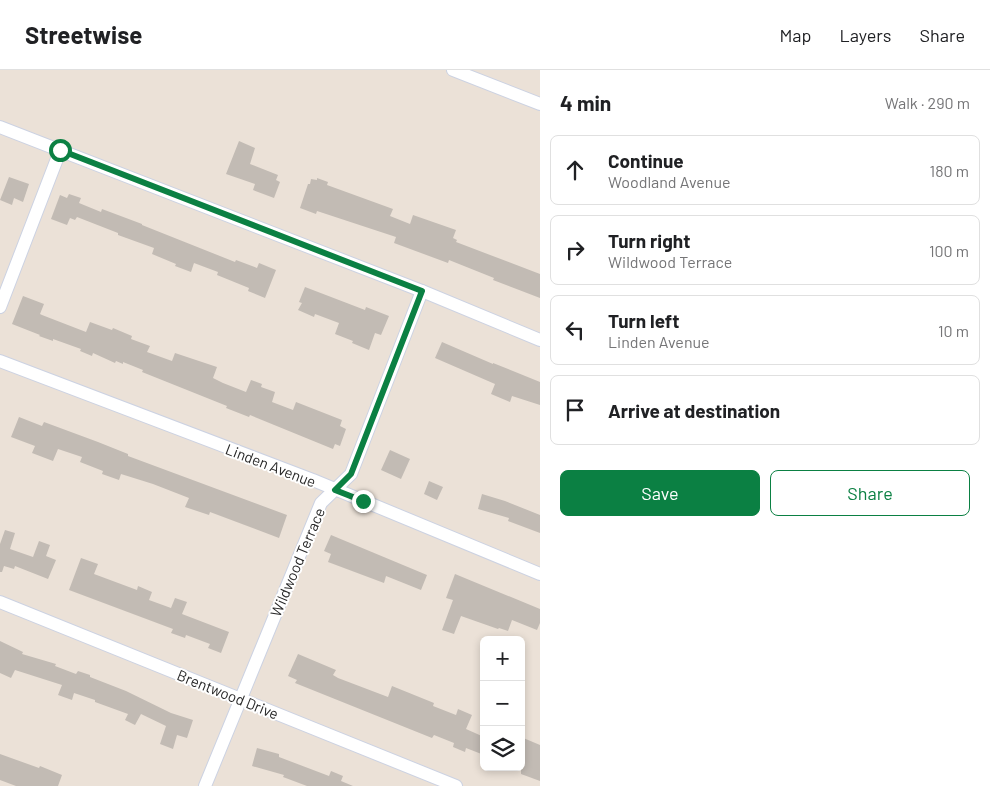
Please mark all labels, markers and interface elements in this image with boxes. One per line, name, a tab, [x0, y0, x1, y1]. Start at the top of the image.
text: Streetwise	[25, 20, 142, 49]
text: Map	[779, 24, 811, 46]
text: Layers	[839, 24, 892, 46]
text: Share	[920, 24, 965, 46]
text: 4 min	[560, 90, 611, 115]
text: Walk · 290 m	[885, 93, 970, 112]
route start	[49, 139, 72, 162]
text: Continue	[608, 149, 684, 172]
icon: ahead	[561, 156, 589, 184]
text: 180 m	[930, 161, 969, 180]
text: Woodland Avenue	[608, 172, 731, 191]
text: Turn right	[608, 229, 690, 252]
icon: right	[561, 236, 589, 264]
text: 100 m	[929, 241, 969, 260]
text: Wildwood Terrace	[608, 252, 732, 271]
text: Turn left	[608, 309, 679, 332]
icon: left	[561, 316, 589, 344]
text: 10 m	[938, 321, 969, 340]
text: Linden Avenue	[608, 332, 710, 351]
icon: arrive	[561, 396, 589, 424]
text: Arrive at destination	[608, 399, 780, 422]
street label: Linden Avenue	[223, 440, 319, 490]
button: Save	[560, 470, 760, 516]
button: Share	[770, 470, 970, 516]
route end	[352, 490, 375, 513]
street label: Wildwood Terrace	[266, 505, 328, 619]
map controls	[480, 636, 525, 771]
button: +	[480, 636, 525, 681]
street label: Brentwood Drive	[175, 665, 281, 723]
button: −	[480, 681, 525, 726]
button: layers	[480, 726, 525, 771]

